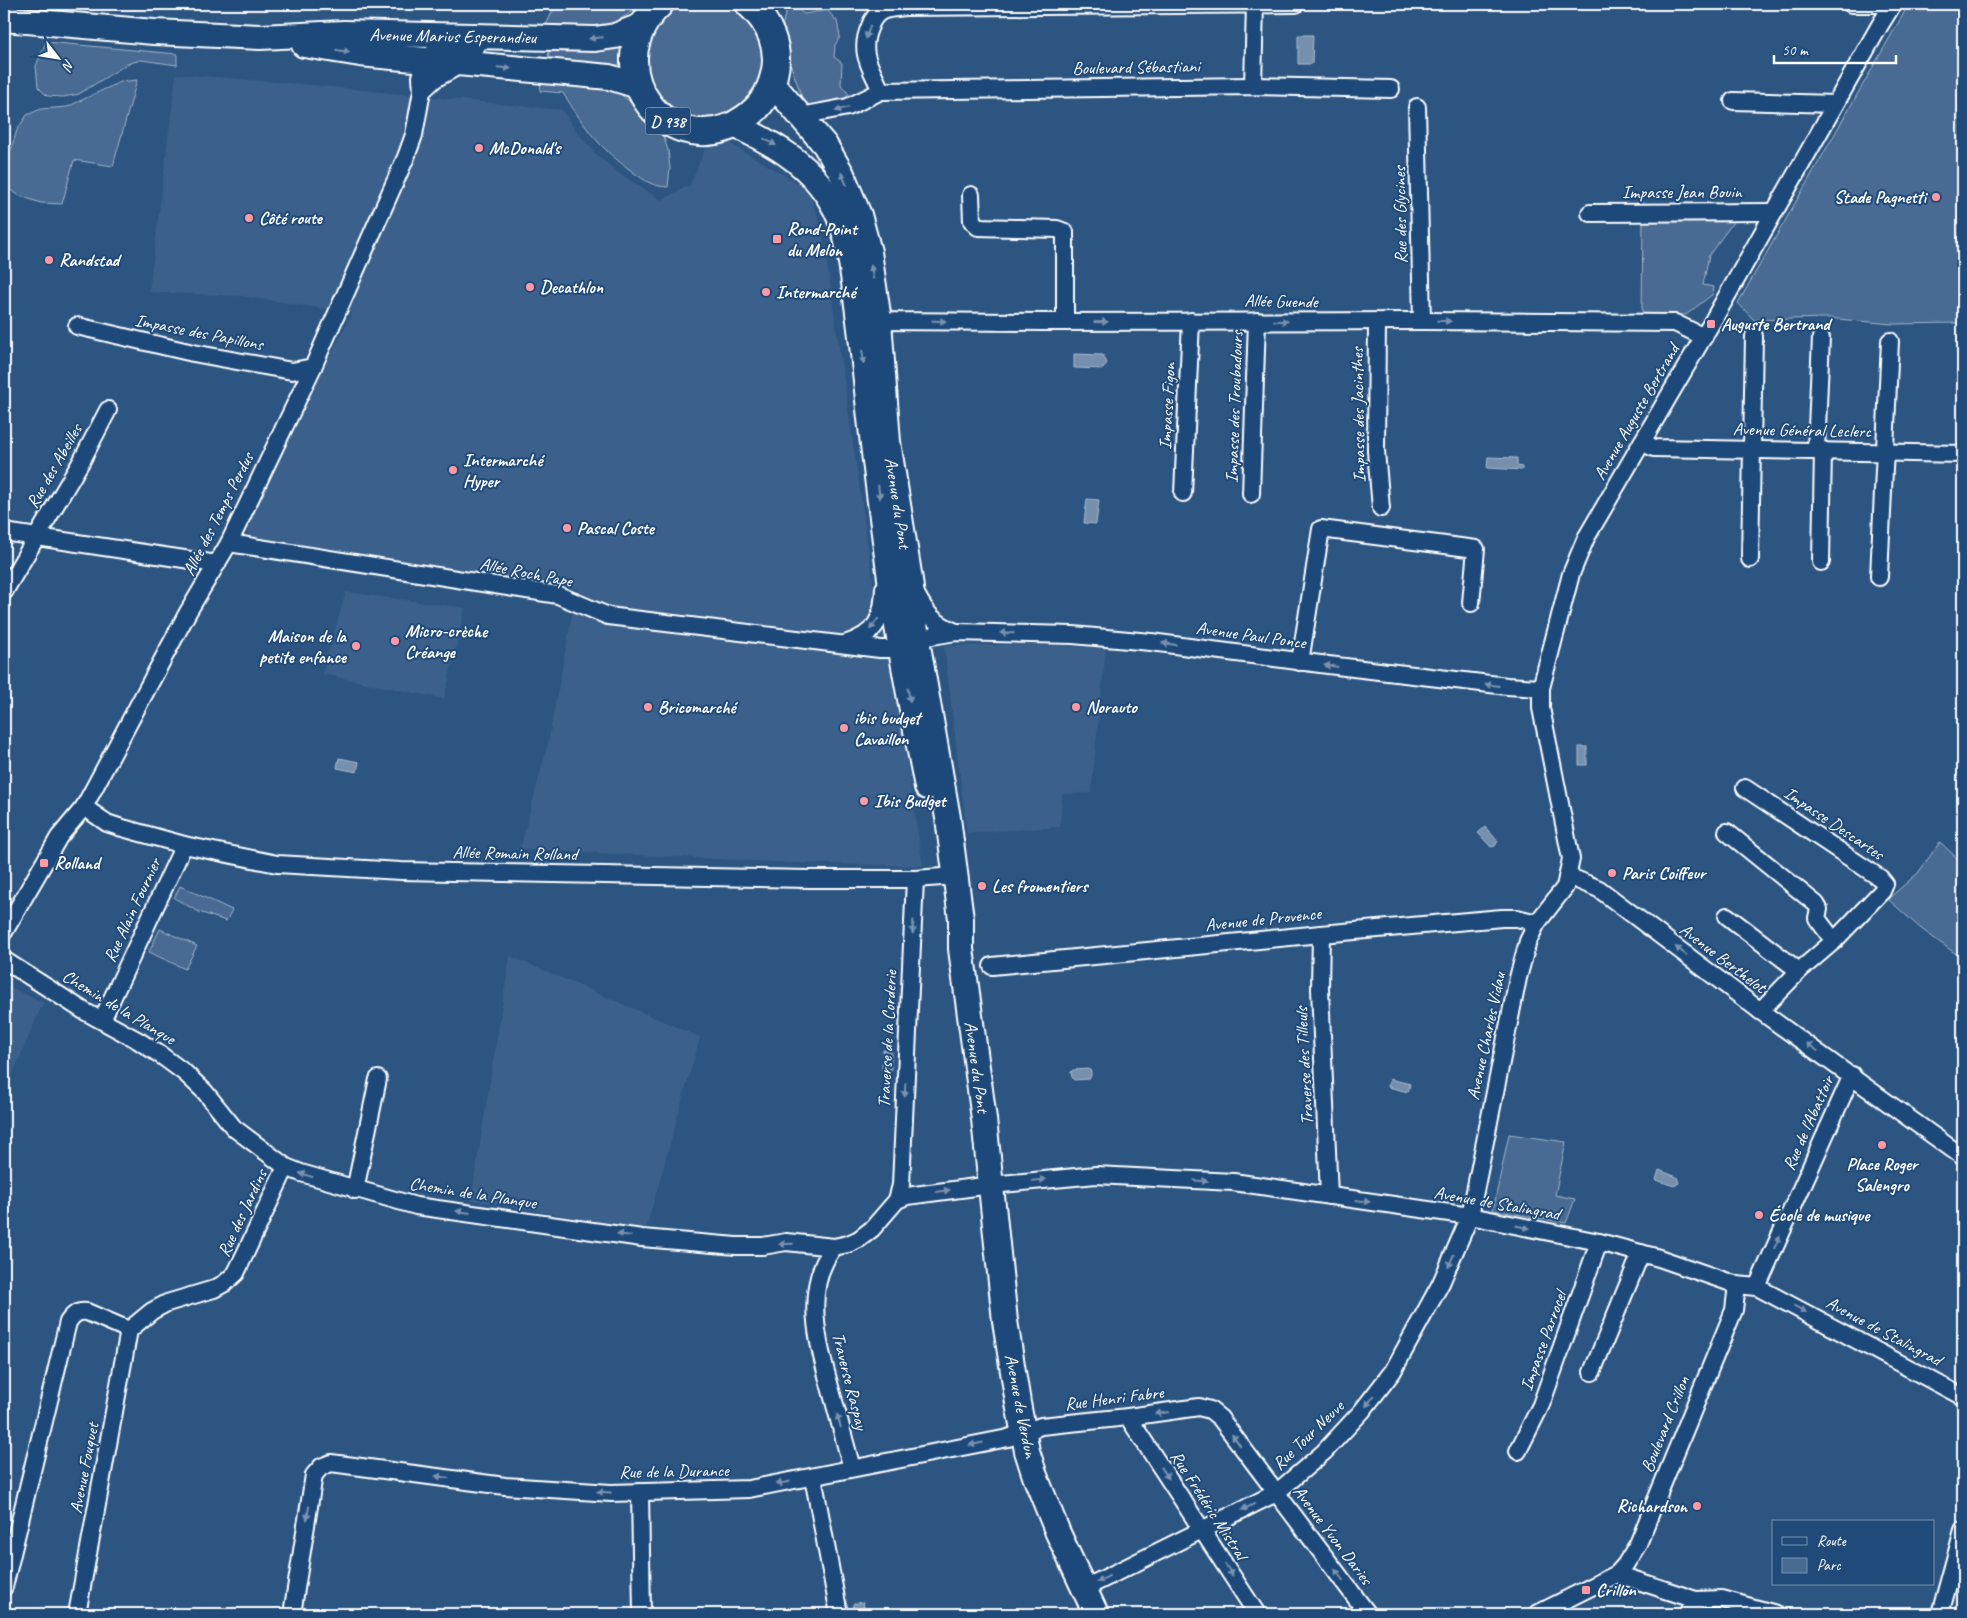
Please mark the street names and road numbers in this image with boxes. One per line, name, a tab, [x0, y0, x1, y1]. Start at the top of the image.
street label: Avenue Marius Esperandieu	[370, 24, 538, 48]
street label: Boulevard Sébastiani	[1072, 55, 1203, 79]
road number: D 938	[646, 108, 690, 134]
street label: Rue des Glycines	[1388, 164, 1412, 264]
street label: Impasse Jean Bouin	[1622, 181, 1743, 203]
street label: Allée Guende	[1244, 289, 1319, 313]
street label: Impasse des Papillons	[133, 309, 267, 356]
street label: Impasse des Troubadours	[1220, 329, 1248, 483]
street label: Avenue Auguste Bertrand	[1588, 338, 1685, 484]
street label: Impasse des Jacinthes	[1346, 345, 1370, 483]
street label: Impasse Figon	[1154, 361, 1180, 450]
street label: Rue des Abeilles	[21, 418, 88, 512]
street label: Avenue Général Leclerc	[1733, 418, 1873, 442]
street label: Allée des Temps Perdus	[177, 447, 259, 579]
street label: Avenue du Pont	[880, 456, 916, 552]
street label: Allée Roch Pape	[478, 552, 575, 592]
street label: Avenue Paul Ponce	[1195, 616, 1308, 654]
street label: Impasse Descartes	[1780, 781, 1890, 866]
street label: Allée Romain Rolland	[452, 841, 580, 865]
street label: Rue Alain Fournier	[98, 853, 166, 966]
street label: Avenue de Provence	[1204, 902, 1323, 936]
street label: Avenue Berthelot	[1675, 918, 1772, 999]
street label: Chemin de la Planque	[58, 965, 181, 1050]
street label: Traverse de la Corderie	[872, 969, 902, 1108]
street label: Avenue Charles Vidau	[1462, 969, 1511, 1102]
street label: Traverse des Tilleuls	[1290, 1004, 1318, 1126]
street label: Avenue du Pont	[960, 1020, 995, 1116]
street label: Rue de l'Abattoir	[1777, 1070, 1840, 1174]
street label: Rue des Jardins	[212, 1164, 273, 1260]
street label: Chemin de la Planque	[408, 1172, 539, 1214]
street label: Avenue de Stalingrad	[1432, 1181, 1565, 1225]
street label: Impasse Parrocel	[1515, 1286, 1572, 1394]
street label: Avenue de Stalingrad	[1822, 1291, 1948, 1372]
street label: Traverse Raspay	[827, 1330, 873, 1434]
street label: Avenue de Verdun	[1000, 1352, 1042, 1461]
street label: Boulevard Crillon	[1636, 1372, 1695, 1475]
street label: Rue Henri Fabre	[1063, 1381, 1166, 1415]
street label: Rue Tour Neuve	[1268, 1395, 1349, 1475]
street label: Avenue Fouquet	[64, 1419, 104, 1515]
street label: Rue Frédéric Mistral	[1166, 1446, 1254, 1566]
street label: Rue de la Durance	[619, 1459, 730, 1483]
street label: Avenue Yvon Daries	[1289, 1481, 1379, 1590]

